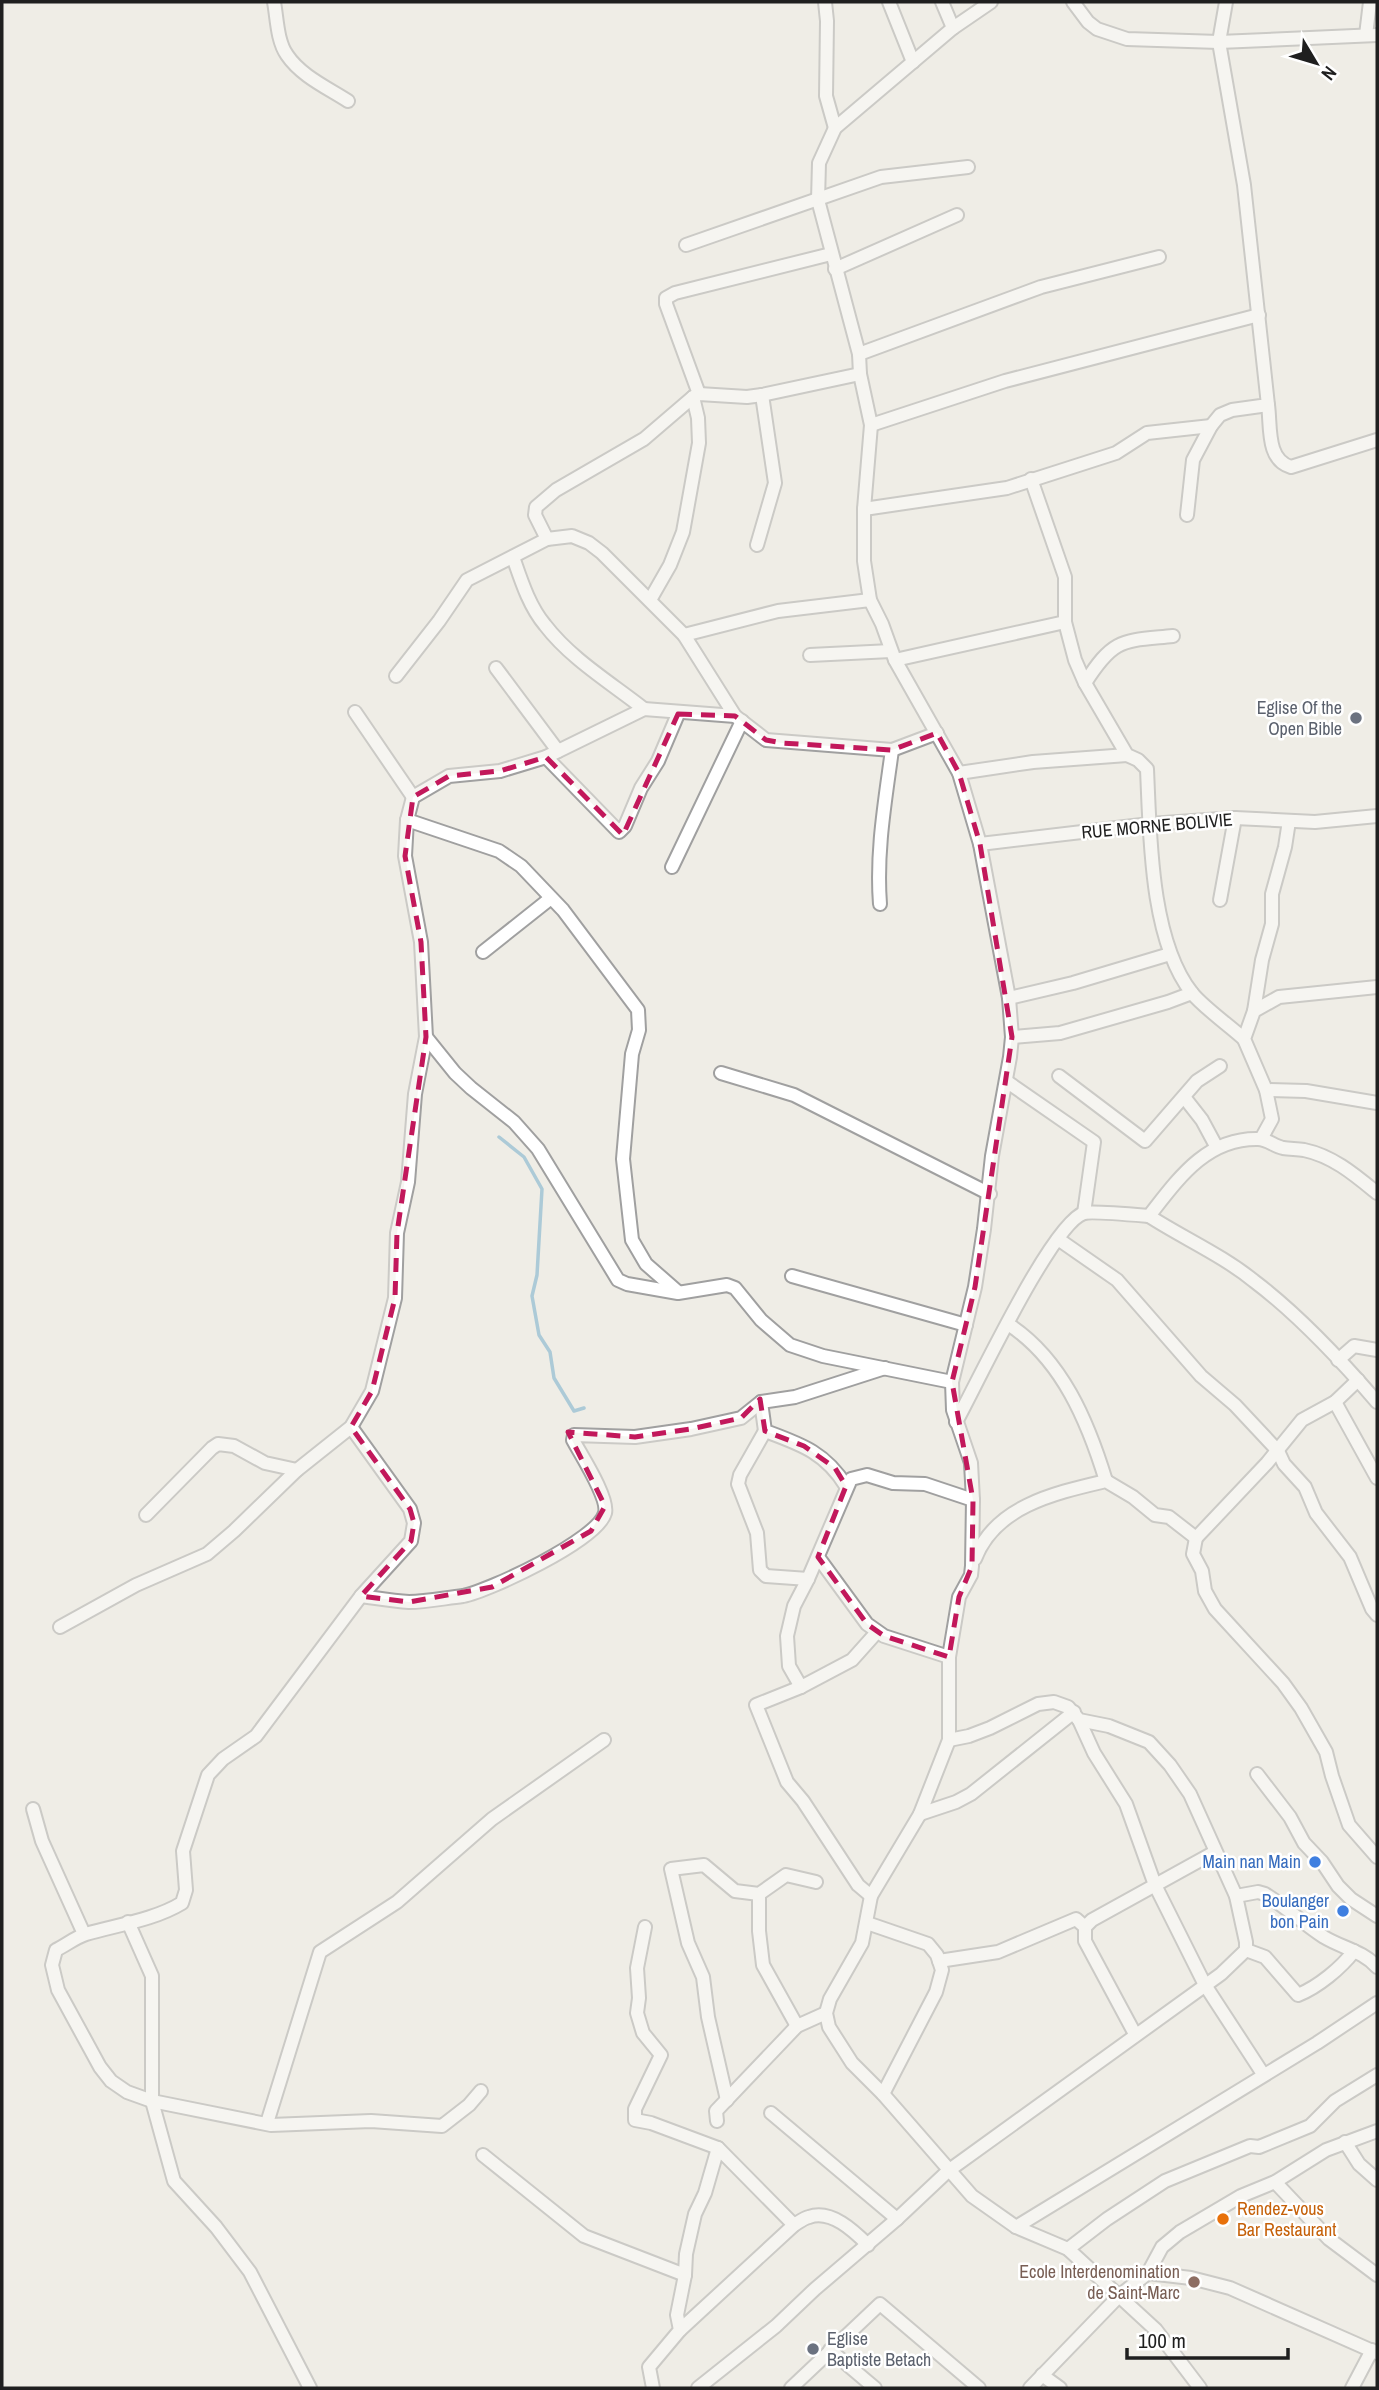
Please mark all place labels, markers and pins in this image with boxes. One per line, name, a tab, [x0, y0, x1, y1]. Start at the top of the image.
place label: Eglise Of the Open Bible	[1257, 695, 1342, 741]
marker: Eglise Of the Open Bible	[1348, 710, 1364, 726]
place label: Main nan Main	[1203, 1849, 1301, 1874]
marker: Main nan Main	[1307, 1854, 1323, 1870]
place label: Boulanger bon Pain	[1262, 1888, 1329, 1934]
marker: Boulanger bon Pain	[1335, 1903, 1351, 1919]
place label: Rendez-vous Bar Restaurant	[1237, 2196, 1336, 2242]
marker: Rendez-vous Bar Restaurant	[1215, 2211, 1231, 2227]
place label: Ecole Interdenomination de Saint-Marc	[1019, 2259, 1180, 2305]
marker: Ecole Interdenomination de Saint-Marc	[1186, 2274, 1202, 2290]
place label: Eglise Baptiste Betach	[827, 2326, 931, 2372]
marker: Eglise Baptiste Betach	[805, 2341, 821, 2357]

